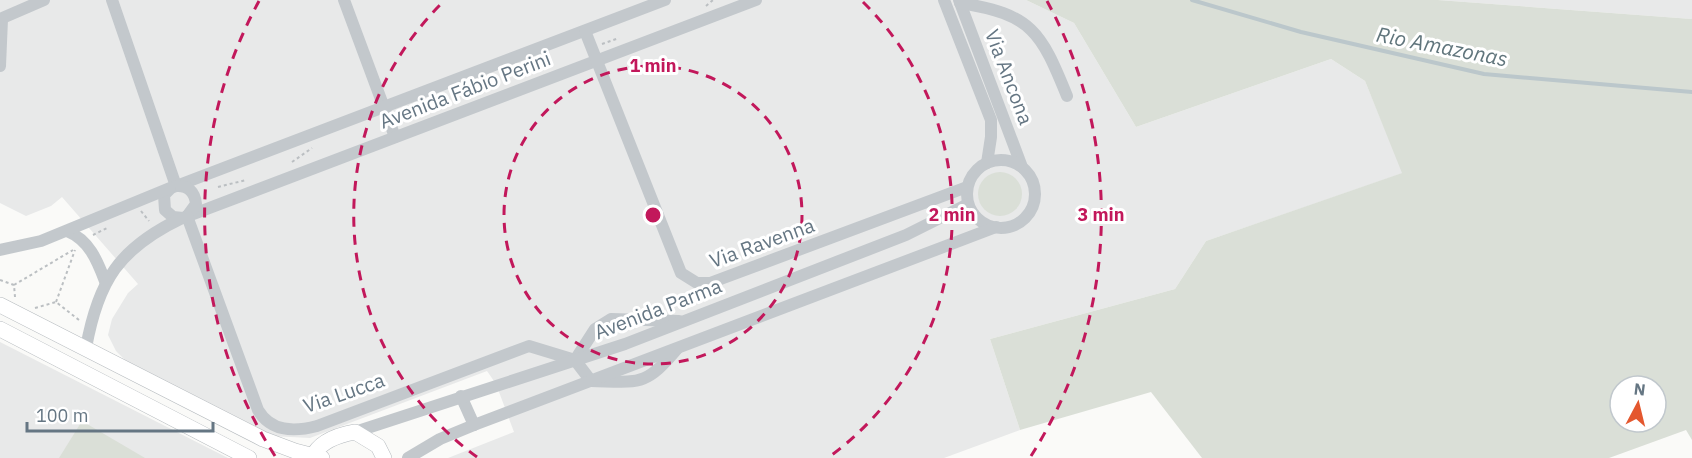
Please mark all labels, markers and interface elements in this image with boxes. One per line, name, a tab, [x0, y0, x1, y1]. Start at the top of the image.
water label: Rio Amazonas	[1374, 20, 1510, 72]
street label: Via Ancona	[979, 25, 1040, 129]
street label: Avenida Fábio Perini	[375, 44, 554, 135]
text: 1 min	[629, 54, 677, 77]
text: 2 min	[928, 203, 976, 226]
text: 3 min	[1077, 203, 1125, 226]
centre of rings	[643, 205, 663, 225]
street label: Via Ravenna	[706, 211, 818, 274]
street label: Avenida Parma	[590, 272, 726, 345]
street label: Via Lucca	[300, 366, 388, 419]
north arrow	[1608, 374, 1668, 434]
text: N	[1633, 378, 1647, 400]
scale bar	[27, 395, 213, 433]
text: 100 m	[36, 404, 88, 427]

